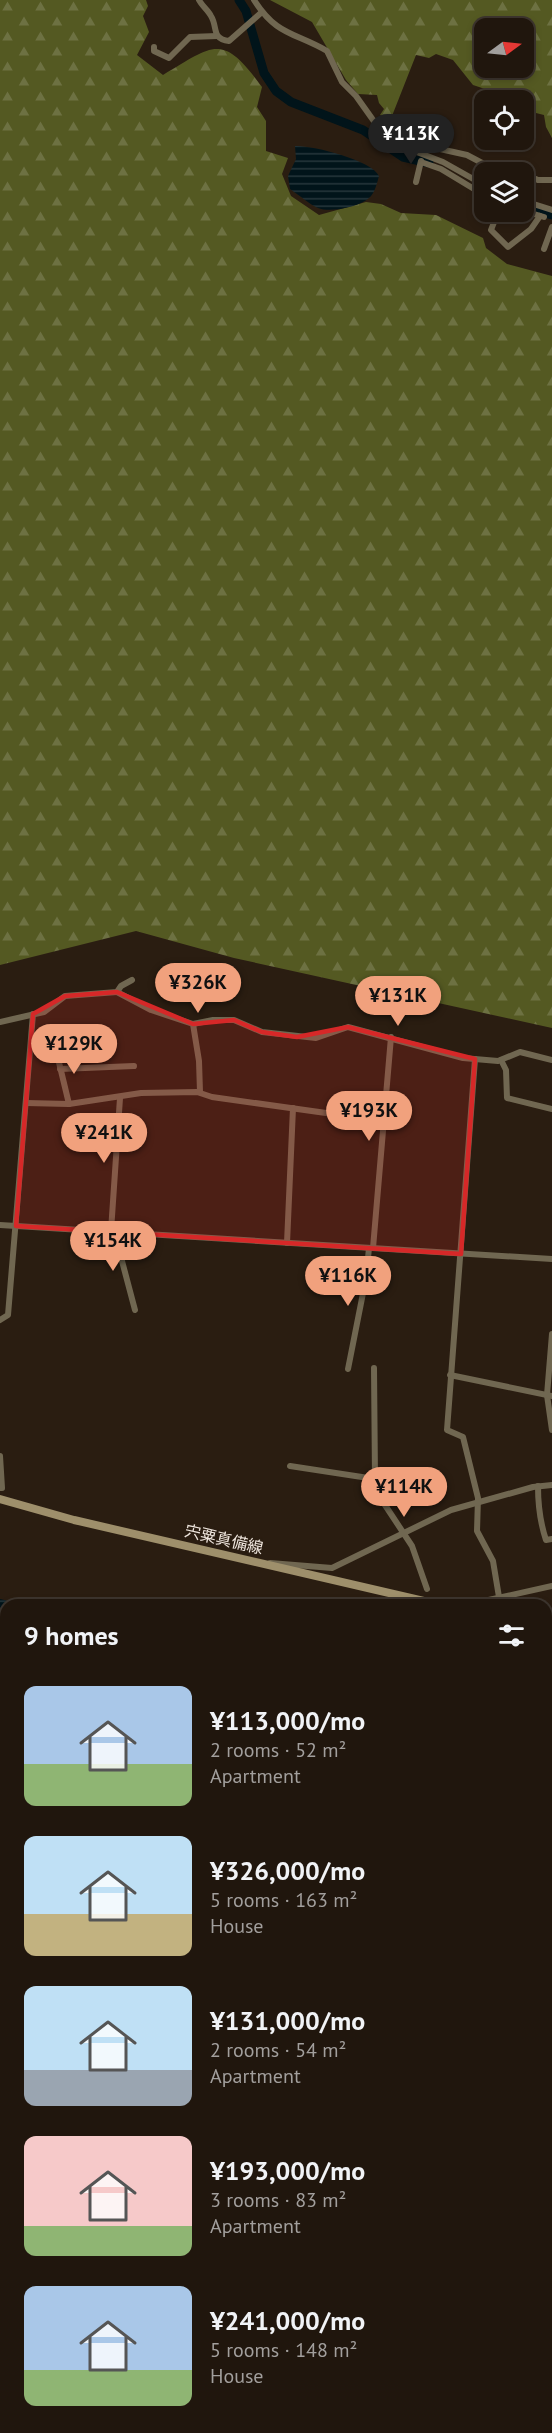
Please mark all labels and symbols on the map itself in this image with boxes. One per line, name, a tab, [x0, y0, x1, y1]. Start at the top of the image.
north arrow	[474, 18, 534, 78]
pin: ¥113K	[369, 114, 453, 165]
pin: ¥326K	[156, 963, 240, 1014]
pin: ¥131K	[356, 976, 440, 1027]
pin: ¥129K	[32, 1024, 116, 1075]
pin: ¥193K	[327, 1091, 411, 1142]
pin: ¥241K	[62, 1113, 146, 1164]
pin: ¥154K	[71, 1221, 155, 1272]
pin: ¥116K	[306, 1256, 390, 1307]
pin: ¥114K	[362, 1467, 446, 1518]
street label: 宍粟真備線	[183, 1520, 265, 1558]

